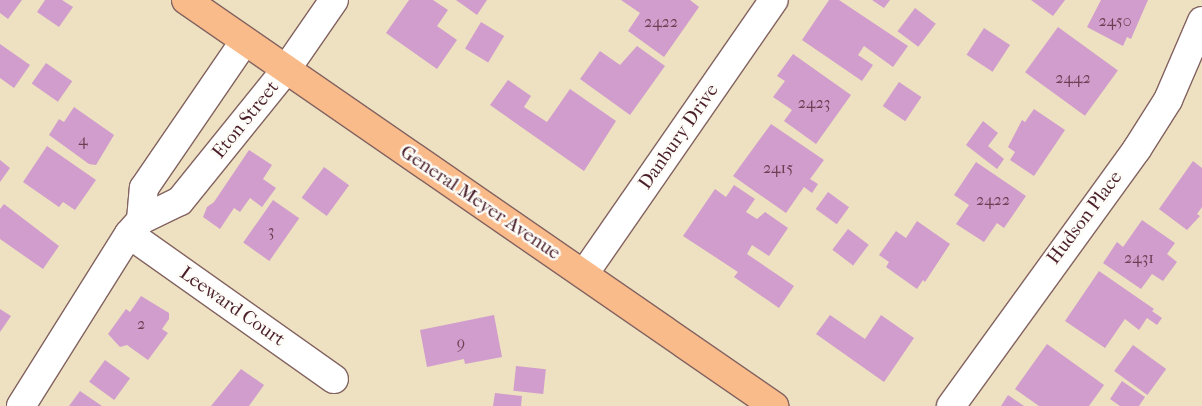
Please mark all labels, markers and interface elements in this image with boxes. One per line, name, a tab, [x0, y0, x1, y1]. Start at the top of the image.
house number: 2450	[1099, 11, 1131, 31]
house number: 2422	[644, 12, 678, 32]
house number: 2442	[1055, 68, 1091, 88]
street label: Eton Street	[208, 77, 284, 163]
street label: Danbury Drive	[634, 80, 724, 194]
house number: 2423	[798, 93, 830, 113]
house number: 4	[78, 130, 88, 150]
street label: General Meyer Avenue	[396, 141, 564, 265]
house number: 2415	[763, 158, 793, 178]
street label: Hudson Place	[1043, 167, 1127, 269]
house number: 2422	[976, 190, 1010, 210]
house number: 3	[268, 221, 274, 241]
house number: 2431	[1124, 248, 1154, 268]
street label: Leeward Court	[175, 262, 289, 352]
house number: 2	[137, 314, 145, 334]
house number: 9	[457, 333, 465, 353]

